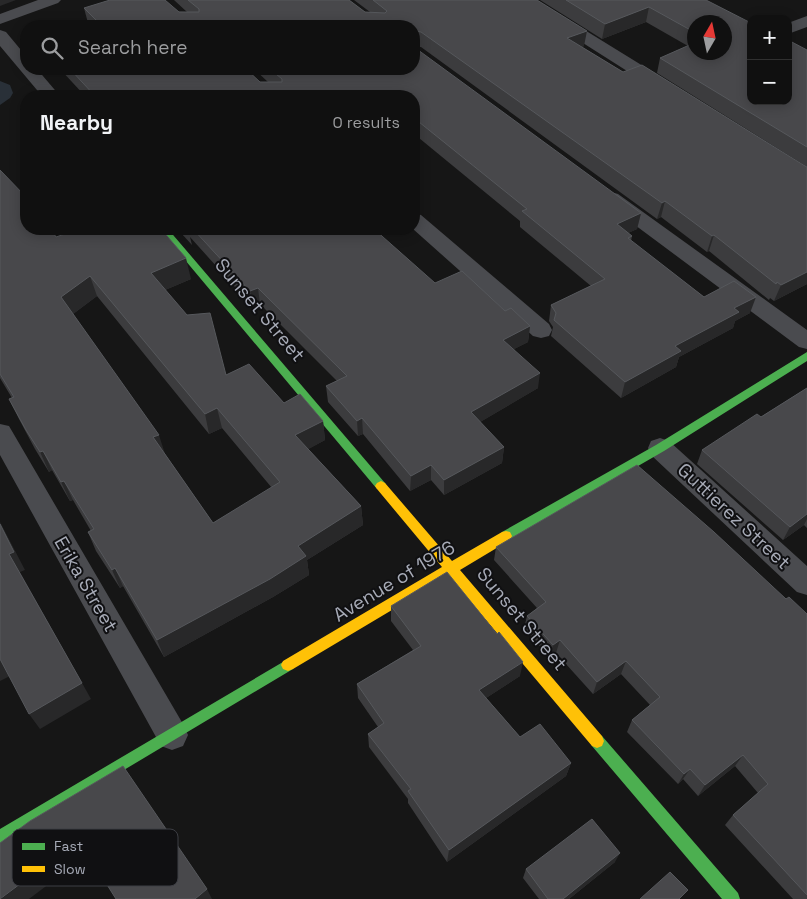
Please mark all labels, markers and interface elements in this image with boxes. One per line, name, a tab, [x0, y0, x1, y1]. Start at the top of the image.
north arrow	[687, 15, 732, 60]
map controls	[747, 15, 792, 105]
button: +	[747, 15, 792, 60]
search box	[20, 20, 420, 75]
icon: search	[38, 34, 66, 62]
text: Search here	[78, 35, 188, 60]
button: −	[747, 60, 792, 105]
text: Nearby	[40, 109, 113, 136]
text: 0 results	[332, 112, 400, 133]
street label: Sunset Street	[209, 253, 311, 367]
street label: Guttierez Street	[672, 457, 796, 575]
street label: Erika Street	[49, 532, 123, 636]
street label: Avenue of 1976	[328, 535, 460, 627]
street label: Sunset Street	[471, 562, 573, 676]
legend	[12, 829, 178, 886]
text: Fast	[54, 837, 83, 855]
text: Slow	[54, 860, 86, 878]

